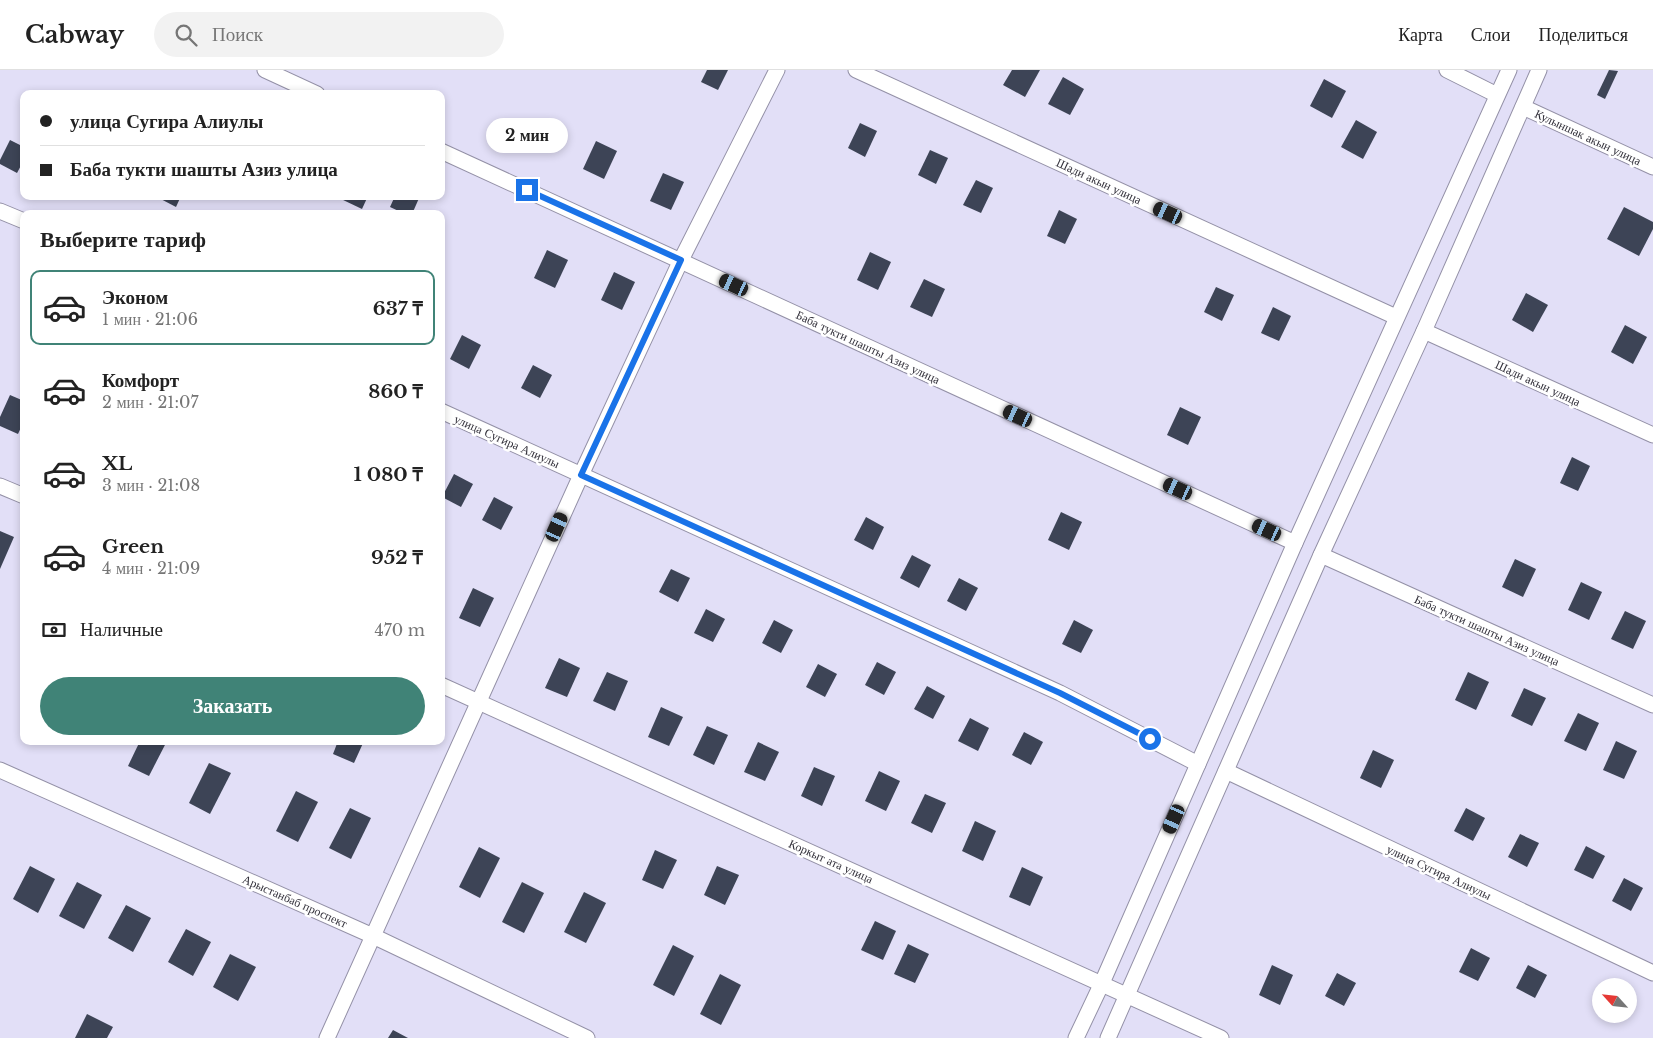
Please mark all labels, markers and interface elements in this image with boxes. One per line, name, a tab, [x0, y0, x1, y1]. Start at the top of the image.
search box	[154, 12, 504, 57]
text: Cabway	[25, 20, 124, 49]
icon: search	[172, 21, 200, 49]
text: Поиск	[212, 23, 263, 46]
text: Карта	[1398, 24, 1443, 46]
text: Слои	[1471, 24, 1510, 46]
text: Поделиться	[1538, 24, 1628, 46]
street label: Кулыншак акын улица	[1532, 106, 1644, 169]
text: улица Сугира Алиулы	[70, 110, 263, 133]
callout: 2 мин	[486, 118, 568, 152]
text: 2 мин	[505, 125, 549, 145]
street label: Шади акын улица	[1054, 155, 1145, 208]
text: Баба тукти шашты Азиз улица	[70, 158, 338, 181]
route end	[516, 179, 538, 201]
car	[1151, 200, 1184, 226]
text: Выберите тариф	[40, 226, 206, 253]
car	[717, 272, 750, 298]
icon: car	[42, 285, 87, 330]
text: Эконом	[102, 286, 168, 309]
text: 637 ₸	[373, 297, 423, 320]
street label: Баба тукти шашты Азиз улица	[794, 307, 943, 387]
text: 1 мин · 21:06	[102, 309, 198, 329]
street label: Шади акын улица	[1493, 357, 1584, 410]
icon: car	[42, 368, 87, 413]
text: Комфорт	[102, 369, 179, 392]
text: 860 ₸	[368, 380, 423, 403]
text: 2 мин · 21:07	[102, 392, 198, 412]
car	[1001, 403, 1034, 429]
street label: улица Сугира Алиулы	[452, 411, 562, 471]
icon: car	[42, 451, 87, 496]
text: XL	[102, 452, 132, 475]
text: 1 080 ₸	[353, 463, 423, 486]
text: 3 мин · 21:08	[102, 475, 200, 495]
car	[1161, 476, 1194, 502]
car	[544, 510, 569, 544]
car	[1250, 517, 1283, 543]
icon: car	[42, 534, 87, 579]
text: Green	[102, 535, 164, 558]
text: 952 ₸	[371, 546, 423, 569]
text: 4 мин · 21:09	[102, 558, 200, 578]
street label: Баба тукти шашты Азиз улица	[1412, 591, 1562, 669]
icon: cash	[40, 616, 68, 644]
text: Наличные	[80, 618, 163, 641]
text: 470 m	[374, 620, 425, 640]
button: Заказать	[40, 677, 425, 735]
route start	[1139, 728, 1161, 750]
car	[1161, 802, 1186, 836]
street label: Коркыт ата улица	[786, 836, 876, 887]
street label: улица Сугира Алиулы	[1384, 841, 1494, 903]
street label: Арыстанбаб проспект	[240, 871, 350, 931]
north arrow	[1592, 978, 1638, 1022]
map controls	[1592, 978, 1637, 1023]

